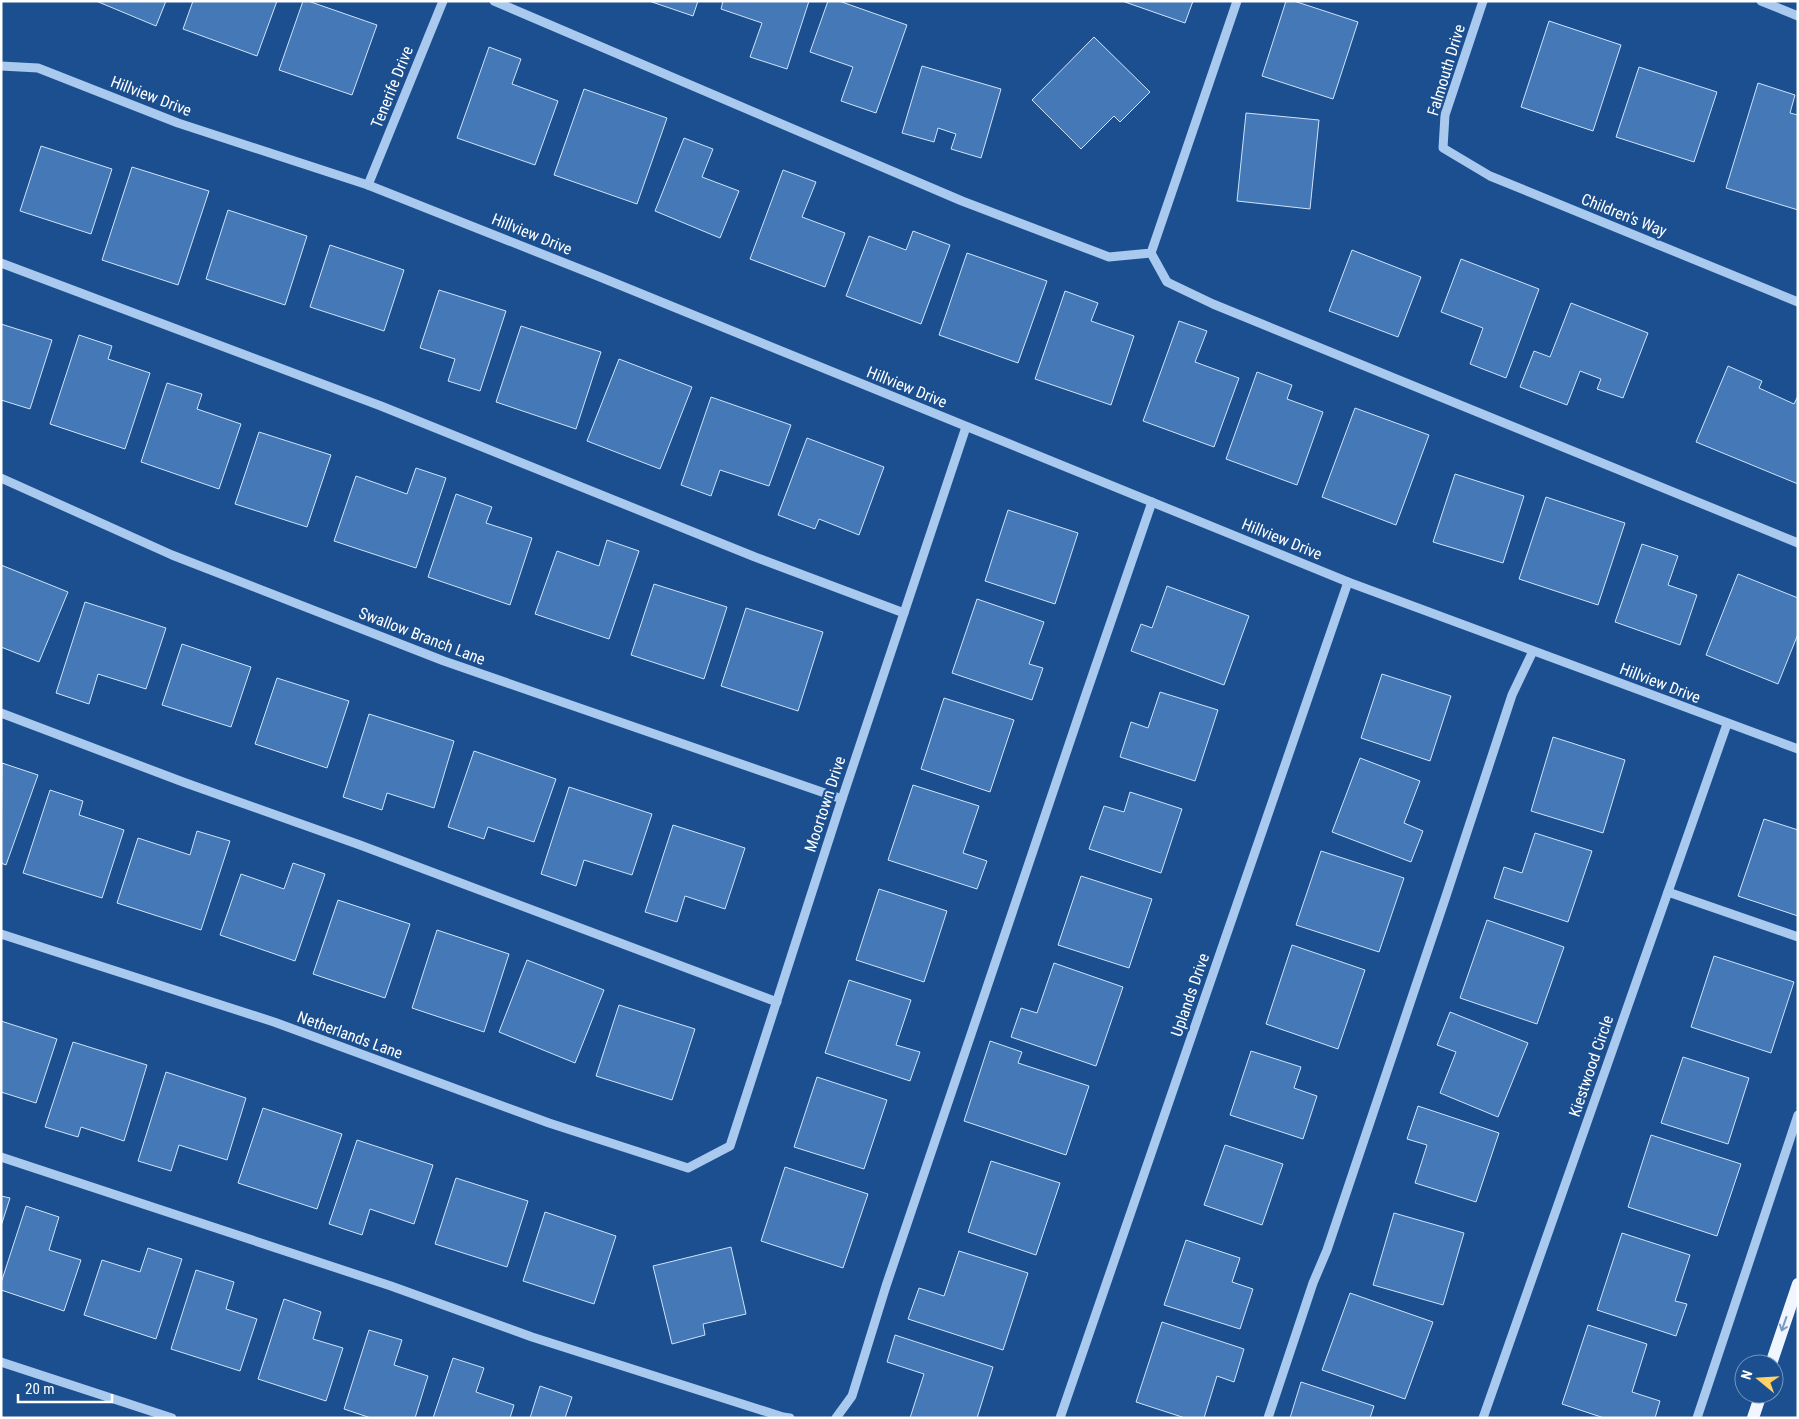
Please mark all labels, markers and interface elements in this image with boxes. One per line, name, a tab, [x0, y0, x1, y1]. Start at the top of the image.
street label: Falmouth Drive	[1423, 22, 1469, 118]
street label: Tenerife Drive	[367, 43, 417, 131]
street label: Hillview Drive	[108, 72, 194, 120]
street label: Children's Way	[1578, 189, 1670, 241]
street label: Hillview Drive	[489, 209, 575, 259]
street label: Hillview Drive	[864, 362, 950, 412]
street label: Hillview Drive	[1239, 514, 1325, 564]
street label: Swallow Branch Lane	[356, 603, 488, 669]
street label: Hillview Drive	[1617, 659, 1703, 707]
street label: Moortown Drive	[801, 754, 849, 854]
street label: Uplands Drive	[1167, 951, 1213, 1039]
street label: Netherlands Lane	[295, 1007, 405, 1063]
street label: Kiestwood Circle	[1565, 1013, 1617, 1119]
one-way arrow	[1779, 1316, 1788, 1331]
north arrow	[1734, 1354, 1784, 1404]
text: N	[1738, 1368, 1756, 1382]
scale bar	[18, 1372, 111, 1404]
text: 20 m	[25, 1380, 55, 1398]

